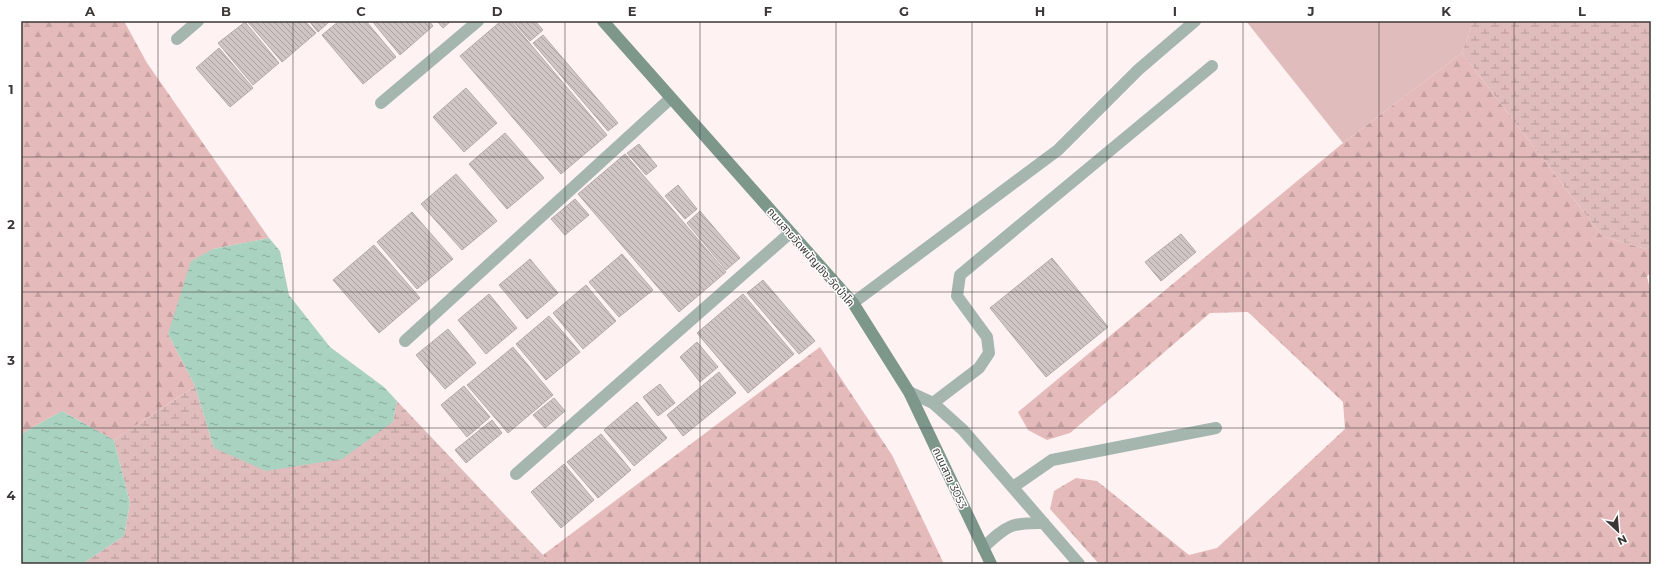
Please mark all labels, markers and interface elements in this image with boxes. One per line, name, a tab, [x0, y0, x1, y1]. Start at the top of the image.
text: A	[84, 3, 96, 19]
text: B	[221, 3, 231, 19]
text: C	[356, 3, 366, 19]
text: D	[492, 3, 503, 19]
text: E	[628, 3, 637, 19]
text: F	[764, 3, 772, 19]
text: G	[899, 3, 909, 19]
text: H	[1035, 3, 1045, 19]
text: I	[1173, 3, 1177, 19]
text: J	[1306, 3, 1315, 19]
text: K	[1441, 3, 1451, 19]
text: L	[1578, 3, 1586, 19]
text: 1	[8, 81, 14, 97]
street label: ถนนสายวัดพนัญเชิง-วัดป่าโค	[764, 205, 858, 309]
text: 2	[7, 216, 15, 232]
text: 3	[6, 352, 15, 368]
street label: ถนนสาย 3053	[930, 445, 970, 511]
text: 4	[7, 487, 16, 503]
north arrow	[1598, 511, 1638, 551]
text: N	[1615, 532, 1629, 548]

